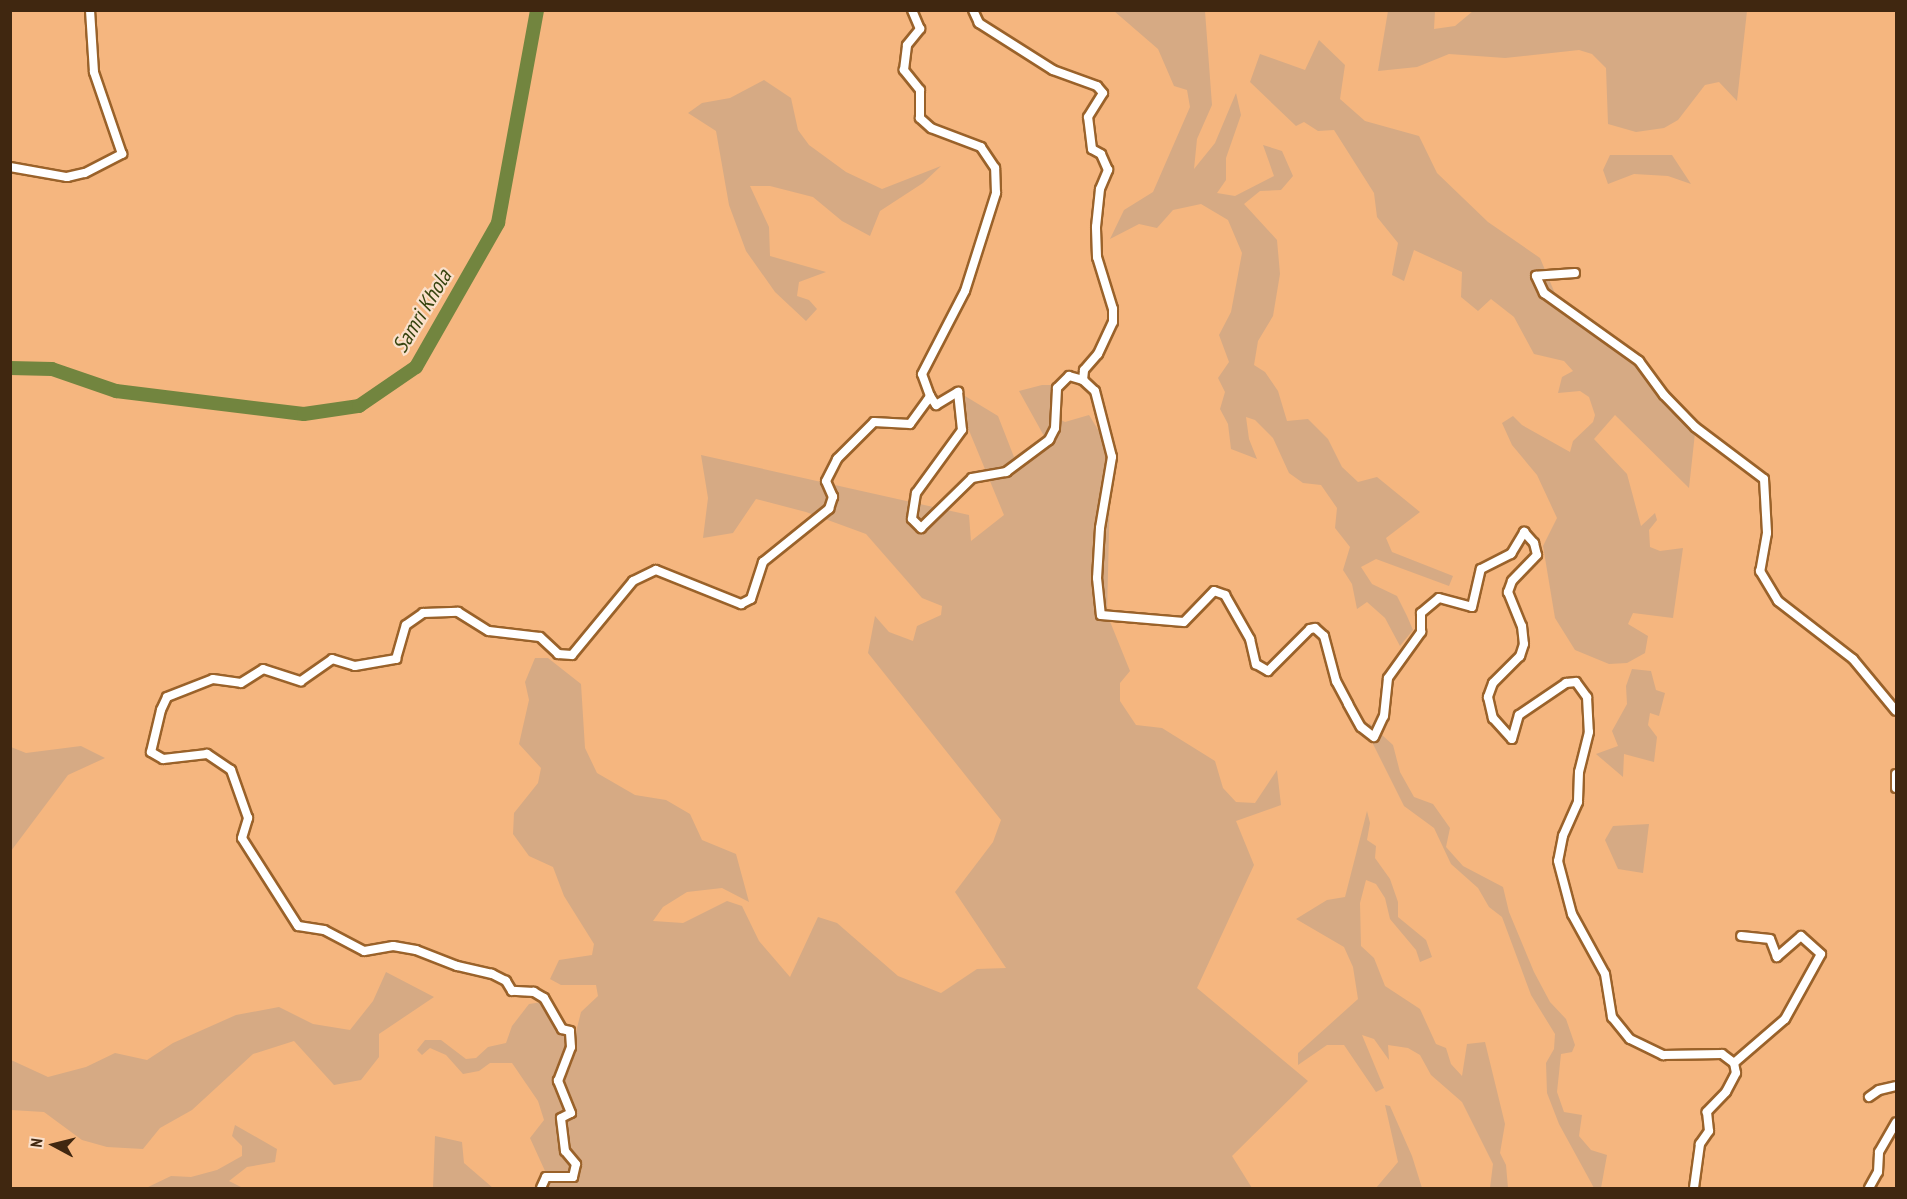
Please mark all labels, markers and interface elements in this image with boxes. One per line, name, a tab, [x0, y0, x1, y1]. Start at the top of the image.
water label: Samri Khola	[387, 265, 457, 357]
north arrow	[24, 1115, 84, 1175]
text: N	[26, 1137, 47, 1148]

